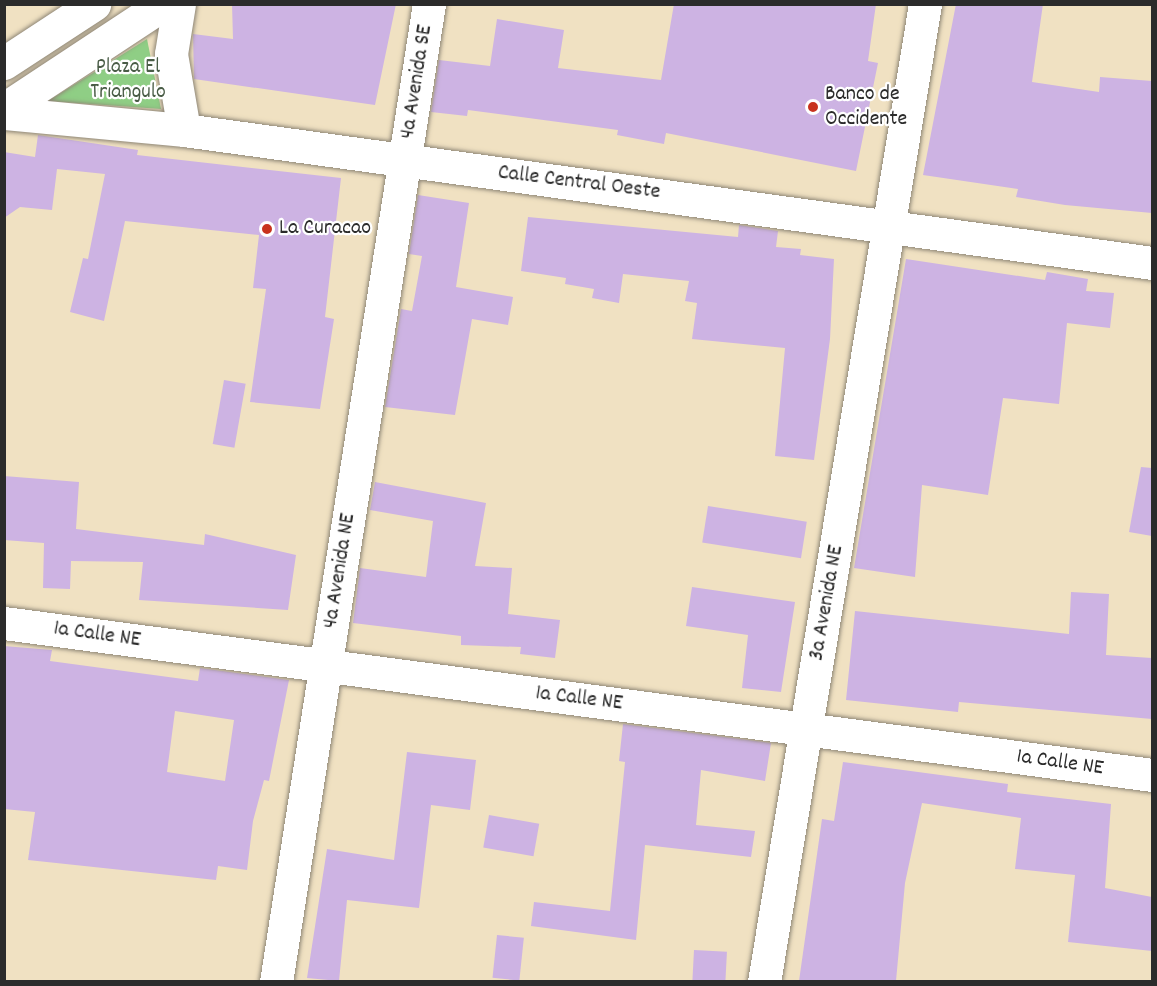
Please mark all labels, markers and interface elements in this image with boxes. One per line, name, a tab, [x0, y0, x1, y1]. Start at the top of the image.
street label: 4a Avenida SE	[395, 23, 439, 141]
park label: Plaza El Triangulo	[90, 54, 166, 106]
place label: Banco de Occidente	[825, 81, 907, 132]
marker: Banco de Occidente	[806, 100, 820, 114]
street label: Calle Central Oeste	[496, 160, 662, 206]
place label: La Curacao	[279, 216, 371, 242]
marker: La Curacao	[260, 222, 274, 236]
street label: 4a Avenida NE	[318, 512, 362, 630]
street label: 3a Avenida NE	[804, 543, 850, 663]
street label: 1a Calle NE	[52, 616, 142, 654]
street label: 1a Calle NE	[534, 681, 624, 717]
street label: 1a Calle NE	[1015, 744, 1105, 782]

